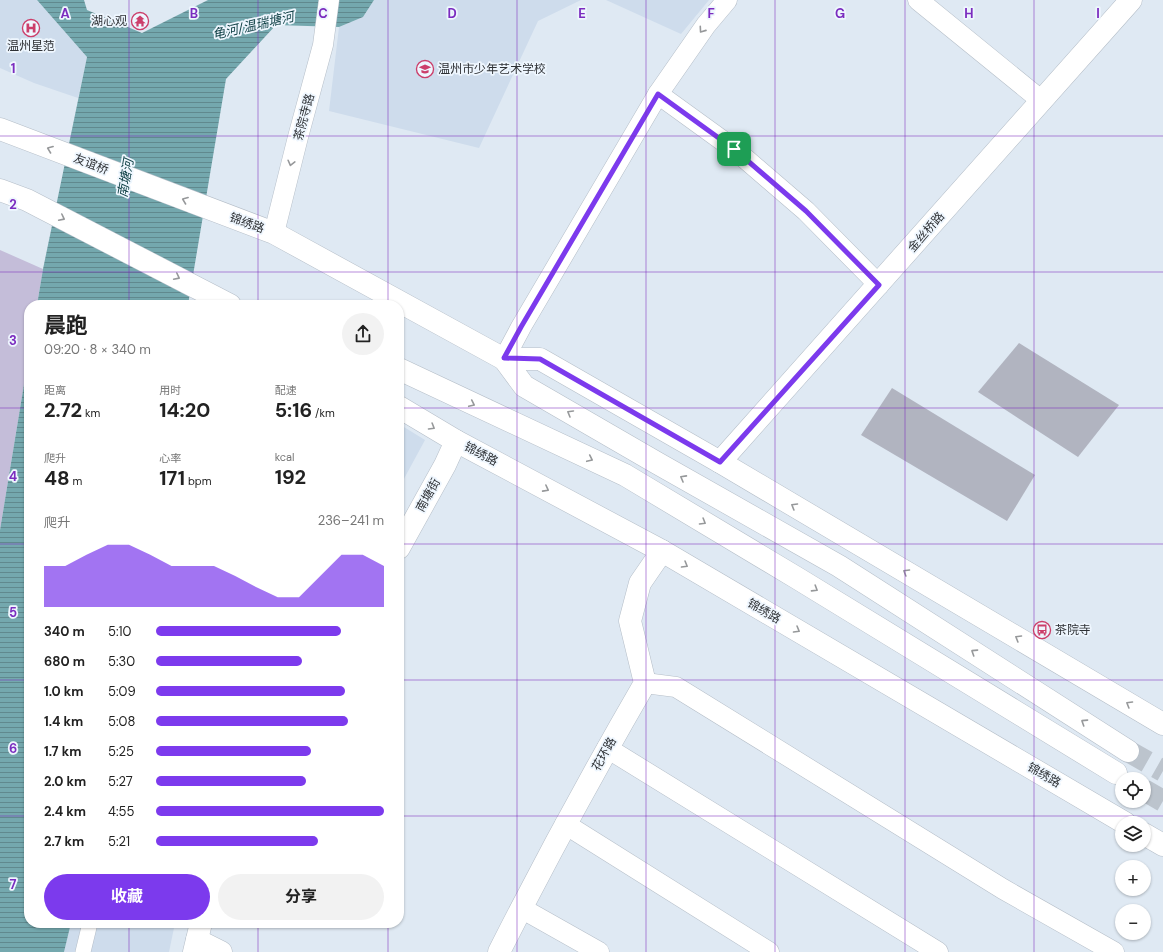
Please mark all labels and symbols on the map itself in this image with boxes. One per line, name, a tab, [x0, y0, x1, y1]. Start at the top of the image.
text: A	[60, 5, 70, 22]
text: B	[190, 5, 198, 22]
text: C	[318, 5, 328, 22]
text: D	[447, 5, 457, 22]
text: E	[578, 5, 586, 22]
text: F	[707, 5, 715, 22]
text: G	[835, 5, 845, 22]
text: H	[964, 5, 974, 22]
text: I	[1096, 5, 1100, 22]
water label: 龟河/温瑞塘河	[211, 7, 298, 43]
temple icon: 湖心观	[130, 11, 150, 31]
place label: 湖心观	[91, 13, 127, 29]
hospital icon: 温州星范	[21, 18, 41, 38]
one-way arrow	[699, 26, 707, 33]
place label: 温州星范	[7, 38, 55, 54]
school or university icon: 温州市少年艺术学校	[415, 59, 435, 79]
text: 1	[11, 60, 15, 77]
place label: 温州市少年艺术学校	[438, 61, 546, 77]
street label: 茶院寺路	[290, 92, 318, 142]
pin	[717, 132, 751, 166]
one-way arrow	[47, 146, 54, 154]
street label: 友谊桥	[71, 150, 111, 178]
water label: 南塘河	[114, 154, 138, 199]
one-way arrow	[288, 160, 296, 167]
text: 2	[9, 196, 17, 213]
one-way arrow	[182, 196, 189, 204]
street label: 锦绣路	[227, 209, 267, 237]
street label: 金丝桥路	[904, 209, 948, 255]
one-way arrow	[57, 213, 65, 221]
one-way arrow	[173, 273, 180, 280]
text: 3	[9, 332, 17, 349]
one-way arrow	[469, 399, 476, 407]
one-way arrow	[567, 410, 574, 418]
one-way arrow	[428, 422, 435, 429]
street label: 锦绣路	[461, 438, 501, 470]
one-way arrow	[586, 454, 593, 462]
text: 4	[9, 468, 17, 485]
street label: 南塘街	[412, 475, 444, 515]
one-way arrow	[679, 475, 687, 482]
one-way arrow	[542, 485, 549, 492]
one-way arrow	[791, 503, 798, 510]
one-way arrow	[699, 517, 706, 525]
one-way arrow	[681, 560, 688, 567]
one-way arrow	[903, 569, 910, 577]
one-way arrow	[811, 584, 818, 591]
street label: 锦绣路	[744, 595, 784, 627]
text: 5	[9, 604, 17, 621]
bus stop icon: 茶院寺	[1032, 620, 1052, 640]
place label: 茶院寺	[1055, 622, 1091, 638]
one-way arrow	[793, 626, 800, 633]
one-way arrow	[1015, 636, 1022, 643]
one-way arrow	[971, 649, 978, 657]
one-way arrow	[1126, 702, 1133, 709]
one-way arrow	[1081, 719, 1088, 727]
street label: 花环路	[588, 734, 620, 774]
text: 6	[9, 740, 17, 757]
street label: 锦绣路	[1024, 759, 1064, 791]
text: 7	[10, 876, 17, 893]

